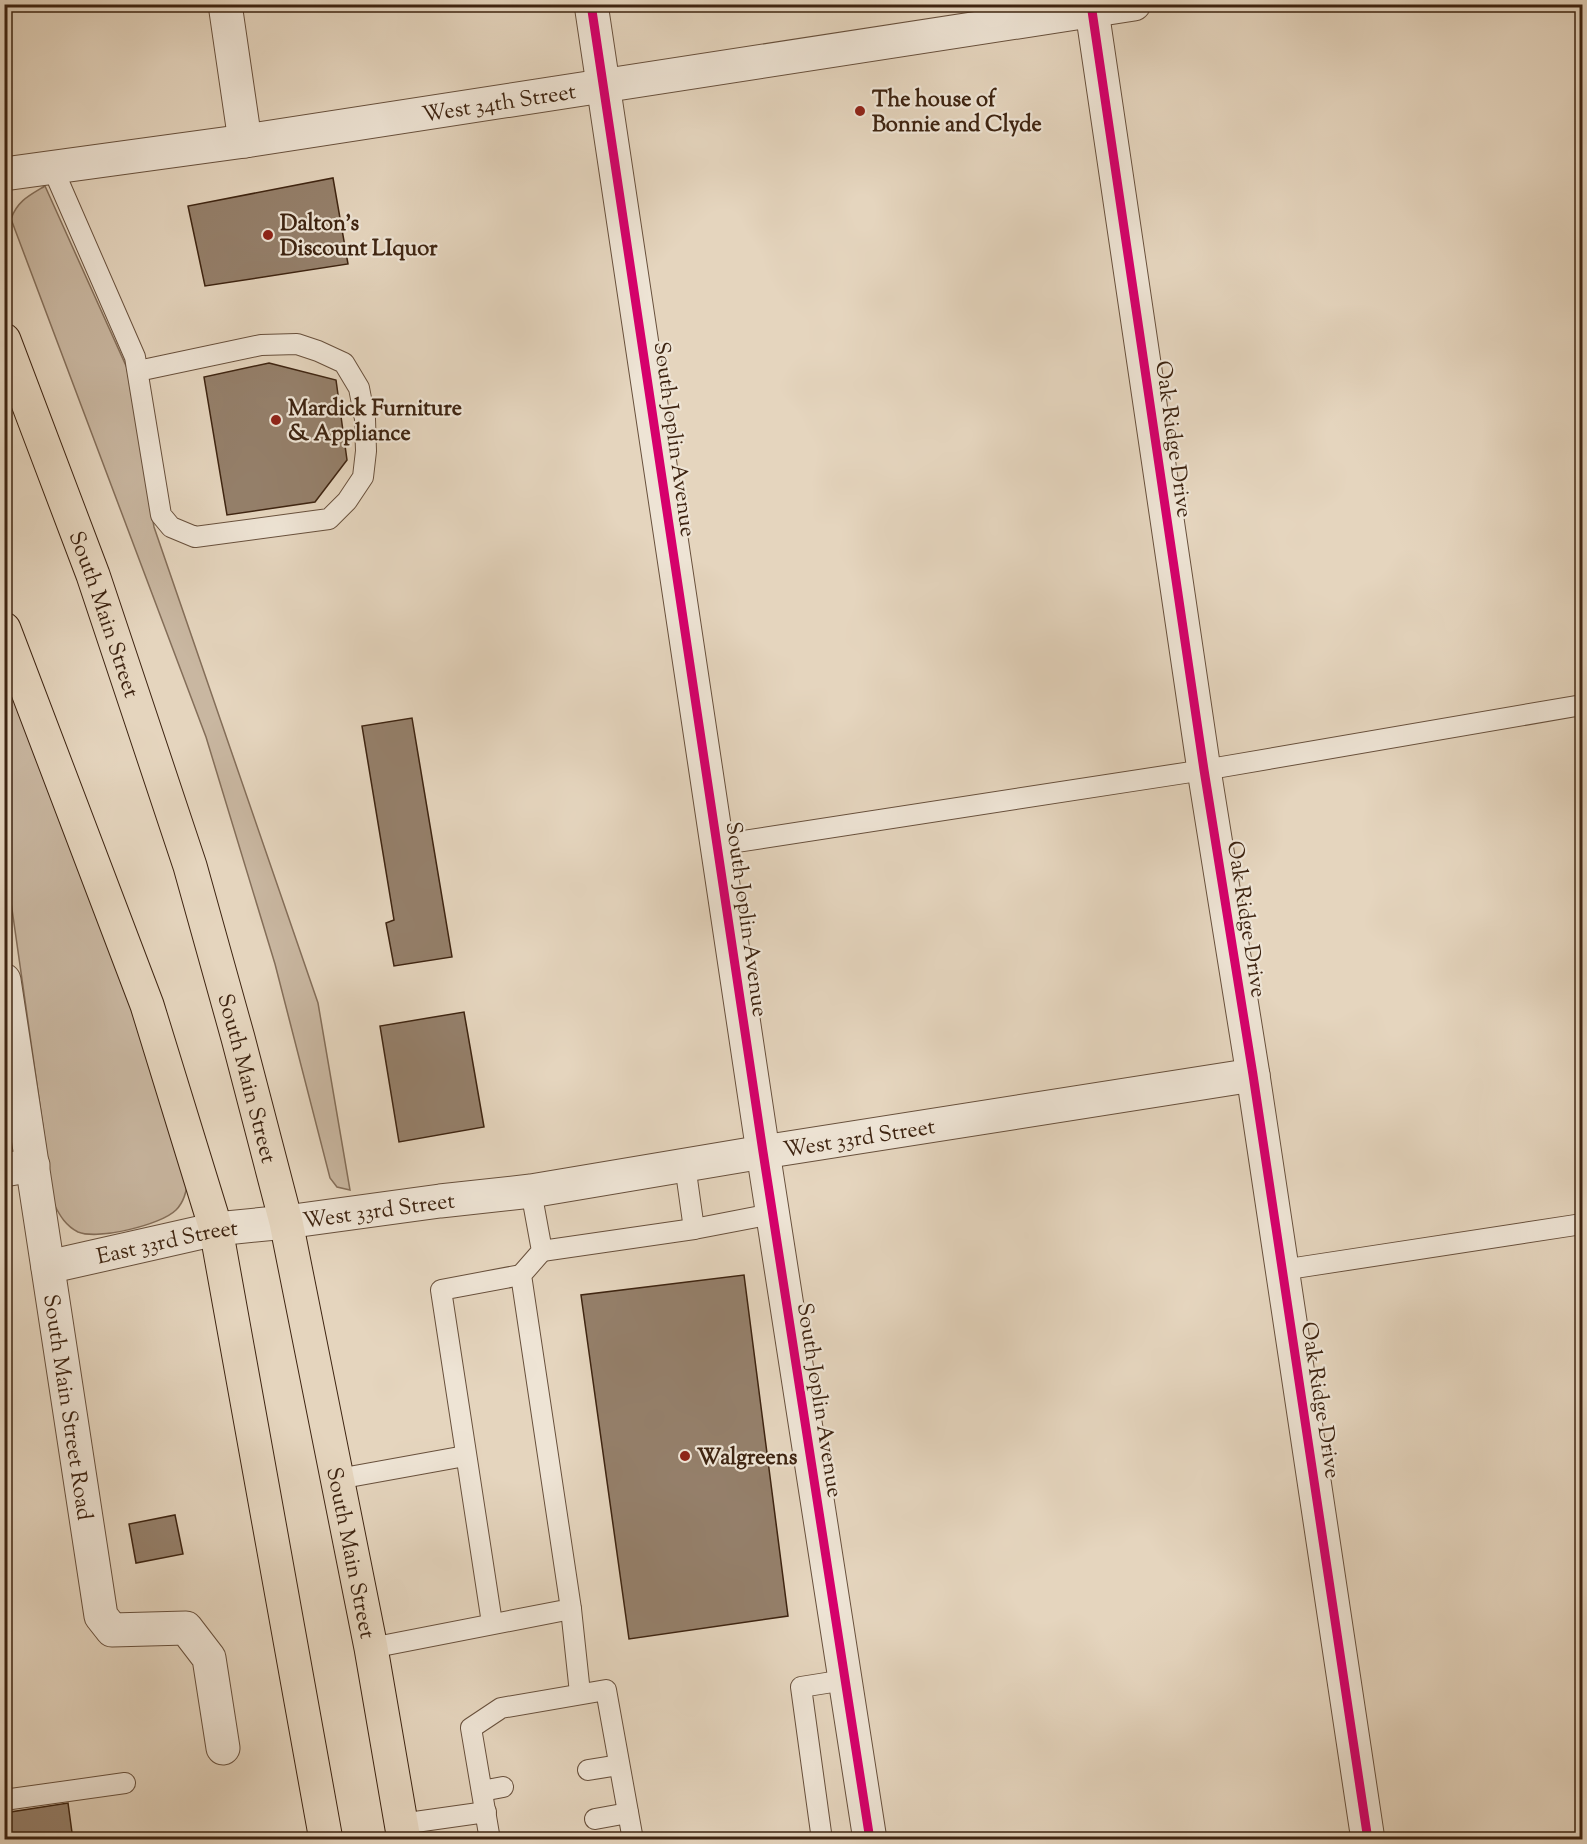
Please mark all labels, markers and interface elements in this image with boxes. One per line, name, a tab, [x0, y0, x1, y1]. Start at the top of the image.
street label: West 34th Street	[420, 77, 579, 132]
place label: The house of Bonnie and Clyde	[872, 85, 1042, 142]
marker: The house of Bonnie and Clyde	[853, 104, 867, 118]
place label: Dalton's Discount LIquor	[280, 209, 438, 266]
marker: Dalton's Discount LIquor	[261, 228, 275, 242]
street label: South Joplin Avenue	[643, 340, 703, 539]
street label: Oak Ridge Drive	[1145, 359, 1199, 520]
place label: Mardick Furniture & Appliance	[288, 394, 462, 451]
marker: Mardick Furniture & Appliance	[269, 413, 283, 427]
street label: South Main Street	[59, 527, 146, 703]
street label: South Joplin Avenue	[715, 820, 775, 1019]
street label: Oak Ridge Drive	[1217, 839, 1273, 1000]
street label: South Main Street	[207, 990, 283, 1168]
street label: West 33rd Street	[781, 1112, 938, 1168]
street label: West 33rd Street	[301, 1186, 457, 1239]
street label: East 33rd Street	[94, 1214, 240, 1275]
street label: South Main Street Road	[33, 1292, 99, 1523]
street label: South Joplin Avenue	[787, 1301, 849, 1500]
street label: Oak Ridge Drive	[1291, 1320, 1347, 1481]
place label: Walgreens	[697, 1443, 798, 1475]
marker: Walgreens	[678, 1449, 692, 1463]
street label: South Main Street	[316, 1465, 382, 1642]

